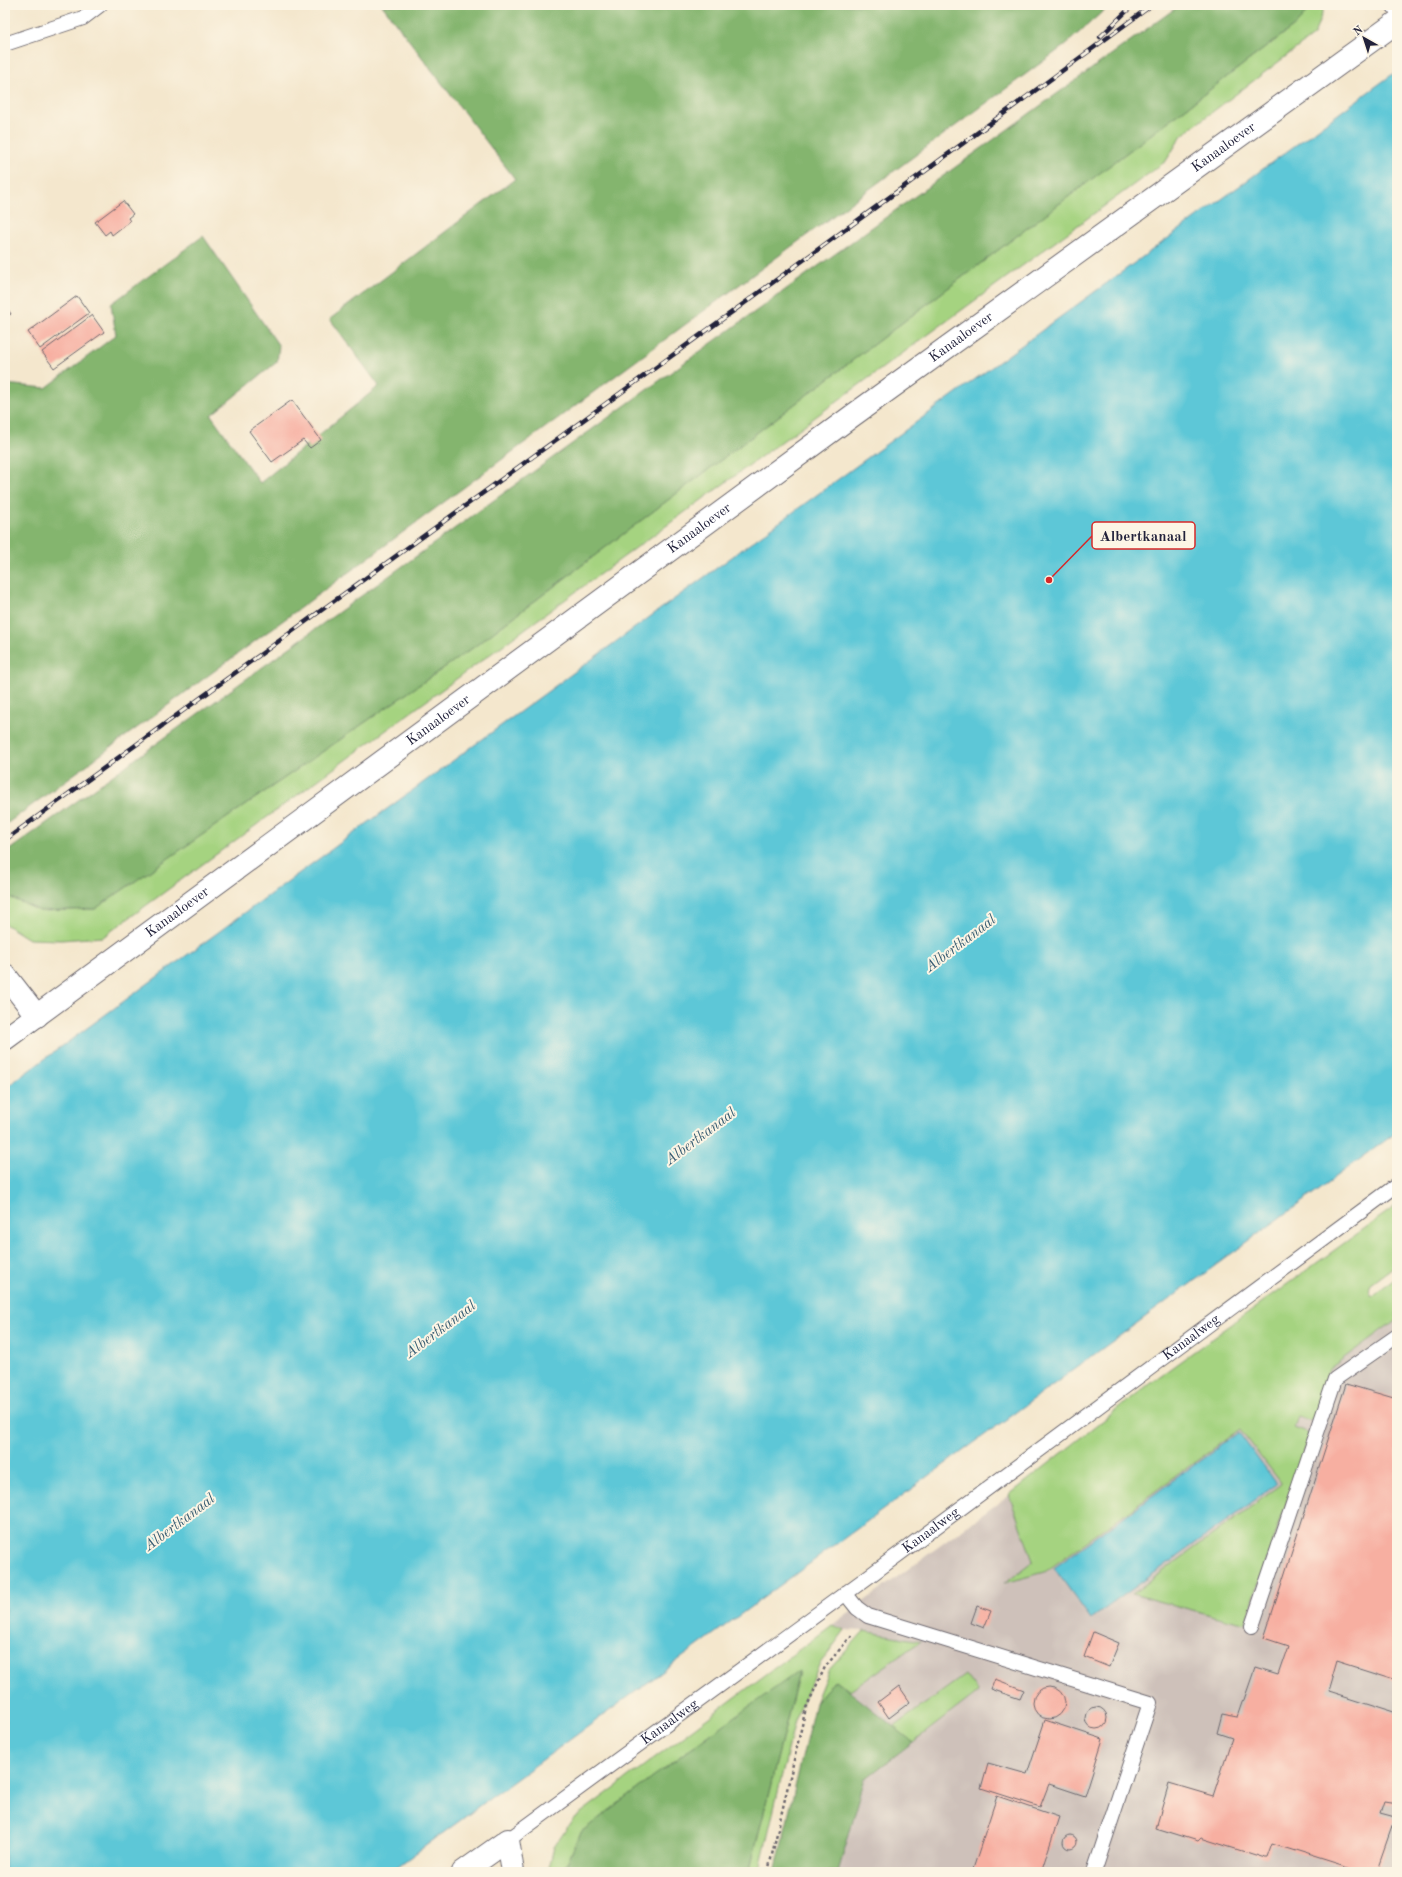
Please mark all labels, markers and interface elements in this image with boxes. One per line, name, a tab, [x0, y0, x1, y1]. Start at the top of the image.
north arrow	[1344, 18, 1384, 58]
text: N	[1352, 24, 1366, 38]
street label: Kanaaloever	[1189, 120, 1258, 175]
street label: Kanaaloever	[927, 309, 996, 365]
street label: Kanaaloever	[665, 500, 734, 556]
callout: Albertkanaal	[1092, 522, 1195, 549]
text: Albertkanaal	[1099, 530, 1187, 545]
street label: Kanaaloever	[404, 692, 473, 748]
street label: Kanaaloever	[143, 884, 212, 940]
water label: Albertkanaal	[922, 912, 1000, 976]
water label: Albertkanaal	[662, 1105, 740, 1169]
water label: Albertkanaal	[402, 1298, 480, 1362]
street label: Kanaalweg	[1160, 1312, 1223, 1363]
water label: Albertkanaal	[141, 1491, 219, 1555]
street label: Kanaalweg	[900, 1505, 962, 1556]
street label: Kanaalweg	[638, 1696, 701, 1747]

